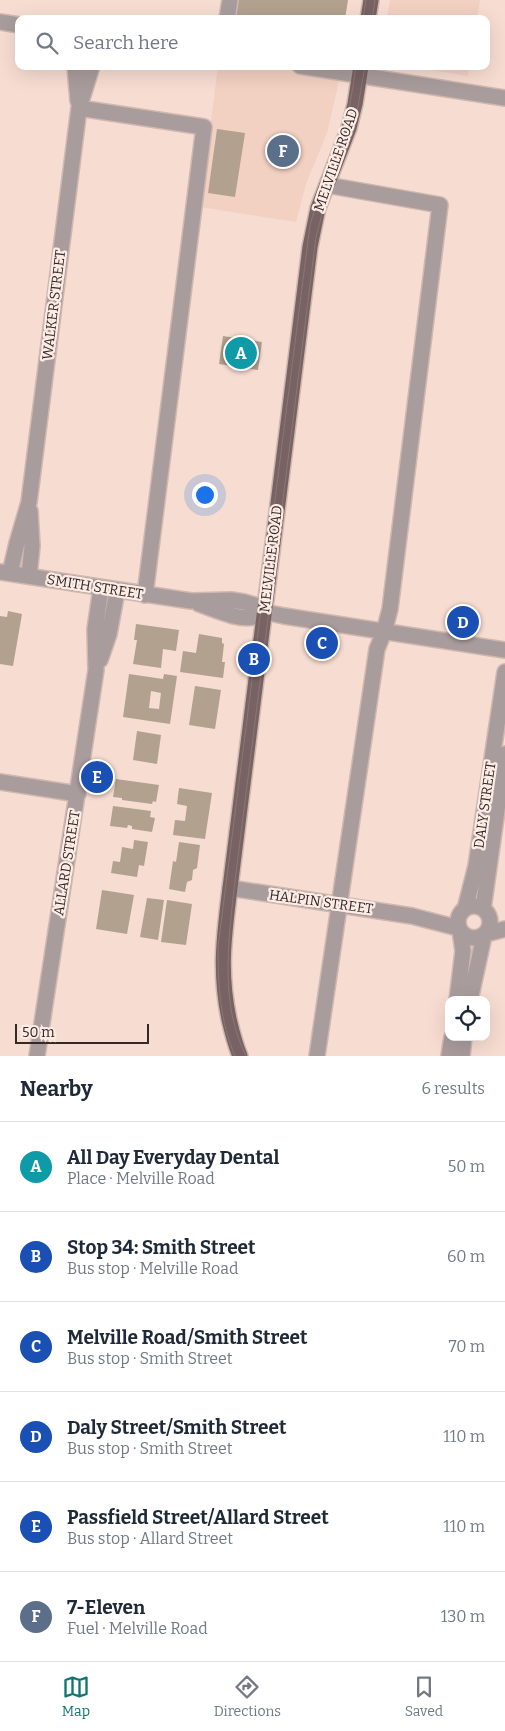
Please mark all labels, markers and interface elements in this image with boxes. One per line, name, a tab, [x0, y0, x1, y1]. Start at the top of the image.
search box	[15, 15, 490, 70]
icon: search	[33, 29, 61, 57]
text: Search here	[73, 31, 178, 54]
street label: MELVILLE ROAD	[310, 106, 362, 214]
pin: F	[267, 132, 299, 170]
street label: WALKER STREET	[39, 249, 69, 361]
pin: A	[225, 334, 257, 372]
your location	[192, 482, 218, 508]
street label: MELVILLE ROAD	[256, 505, 286, 613]
street label: SMITH STREET	[46, 571, 144, 603]
pin: D	[447, 603, 479, 641]
pin: C	[306, 624, 338, 662]
pin: B	[238, 640, 270, 678]
pin: E	[81, 758, 113, 796]
street label: DALY STREET	[470, 761, 500, 849]
street label: ALLARD STREET	[50, 809, 84, 917]
street label: HALPIN STREET	[268, 886, 374, 918]
map controls	[445, 996, 490, 1041]
button: locate	[445, 996, 490, 1041]
scale bar	[15, 1021, 149, 1044]
text: 50 m	[22, 1024, 55, 1041]
text: Nearby	[20, 1076, 93, 1102]
text: 6 results	[422, 1079, 485, 1098]
text: All Day Everyday Dental	[67, 1146, 279, 1169]
text: A	[30, 1157, 42, 1176]
text: 50 m	[448, 1157, 485, 1176]
text: Place · Melville Road	[67, 1169, 215, 1188]
text: Stop 34: Smith Street	[67, 1236, 256, 1259]
text: B	[31, 1247, 41, 1266]
text: 60 m	[447, 1247, 485, 1266]
text: Bus stop · Melville Road	[67, 1259, 239, 1278]
text: Melville Road/Smith Street	[67, 1326, 308, 1349]
text: C	[31, 1337, 41, 1356]
text: 70 m	[449, 1337, 485, 1356]
text: Bus stop · Smith Street	[67, 1349, 233, 1368]
text: Daly Street/Smith Street	[67, 1416, 286, 1439]
text: D	[30, 1427, 42, 1446]
text: 110 m	[443, 1427, 485, 1446]
text: Bus stop · Smith Street	[67, 1439, 233, 1458]
text: Passfield Street/Allard Street	[67, 1506, 329, 1529]
text: E	[31, 1517, 41, 1536]
text: 110 m	[443, 1517, 485, 1536]
text: Bus stop · Allard Street	[67, 1529, 233, 1548]
text: 7-Eleven	[67, 1596, 145, 1619]
text: F	[32, 1607, 41, 1626]
text: 130 m	[441, 1607, 485, 1626]
text: Fuel · Melville Road	[67, 1619, 208, 1638]
tab: Map	[62, 1673, 90, 1720]
tab: Directions	[214, 1673, 281, 1720]
tab: Saved	[405, 1673, 443, 1720]

